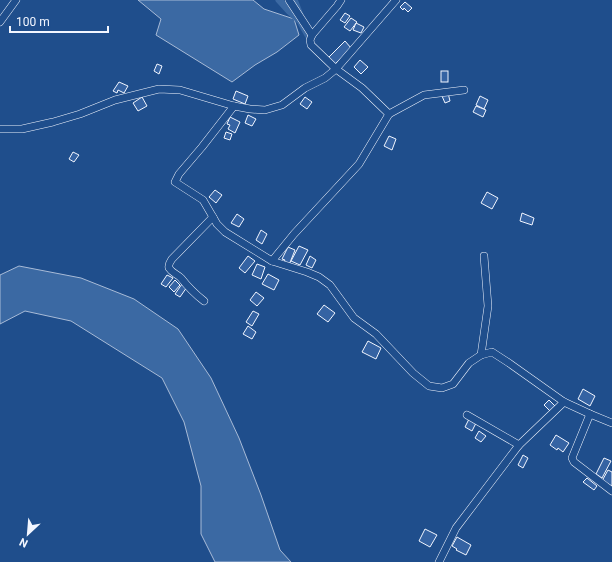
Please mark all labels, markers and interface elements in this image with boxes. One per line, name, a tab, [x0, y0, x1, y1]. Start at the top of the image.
scale bar	[10, 8, 108, 34]
text: 100 m	[16, 15, 50, 29]
north arrow	[8, 514, 48, 554]
text: N	[17, 535, 30, 550]

